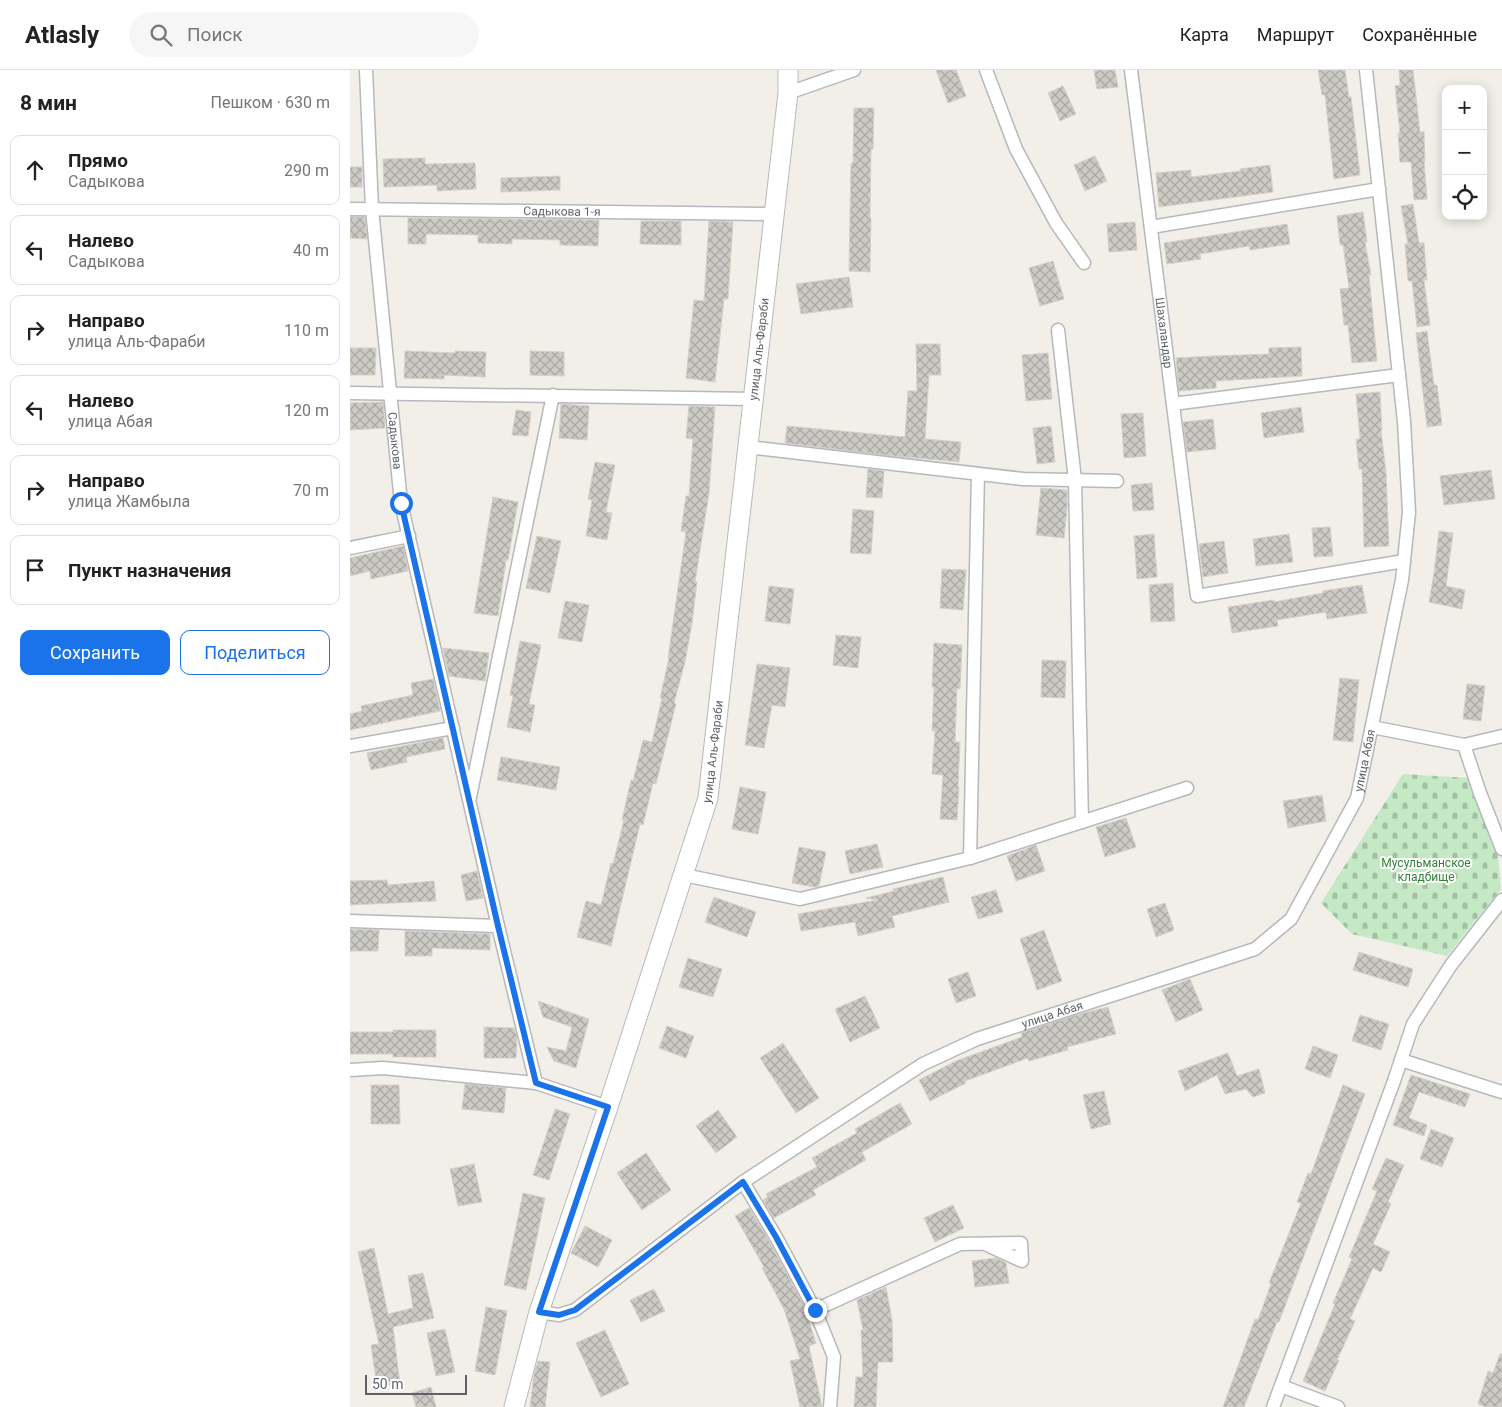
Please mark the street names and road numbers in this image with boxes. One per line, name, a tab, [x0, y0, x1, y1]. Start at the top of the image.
street label: Садыкова 1-я	[523, 204, 601, 219]
street label: улица Аль-Фараби	[746, 297, 772, 401]
street label: Шахаландар	[1153, 297, 1175, 369]
street label: Садыкова	[385, 411, 405, 470]
street label: улица Аль-Фараби	[700, 699, 726, 805]
street label: улица Абая	[1351, 728, 1378, 793]
street label: улица Абая	[1020, 998, 1085, 1031]

